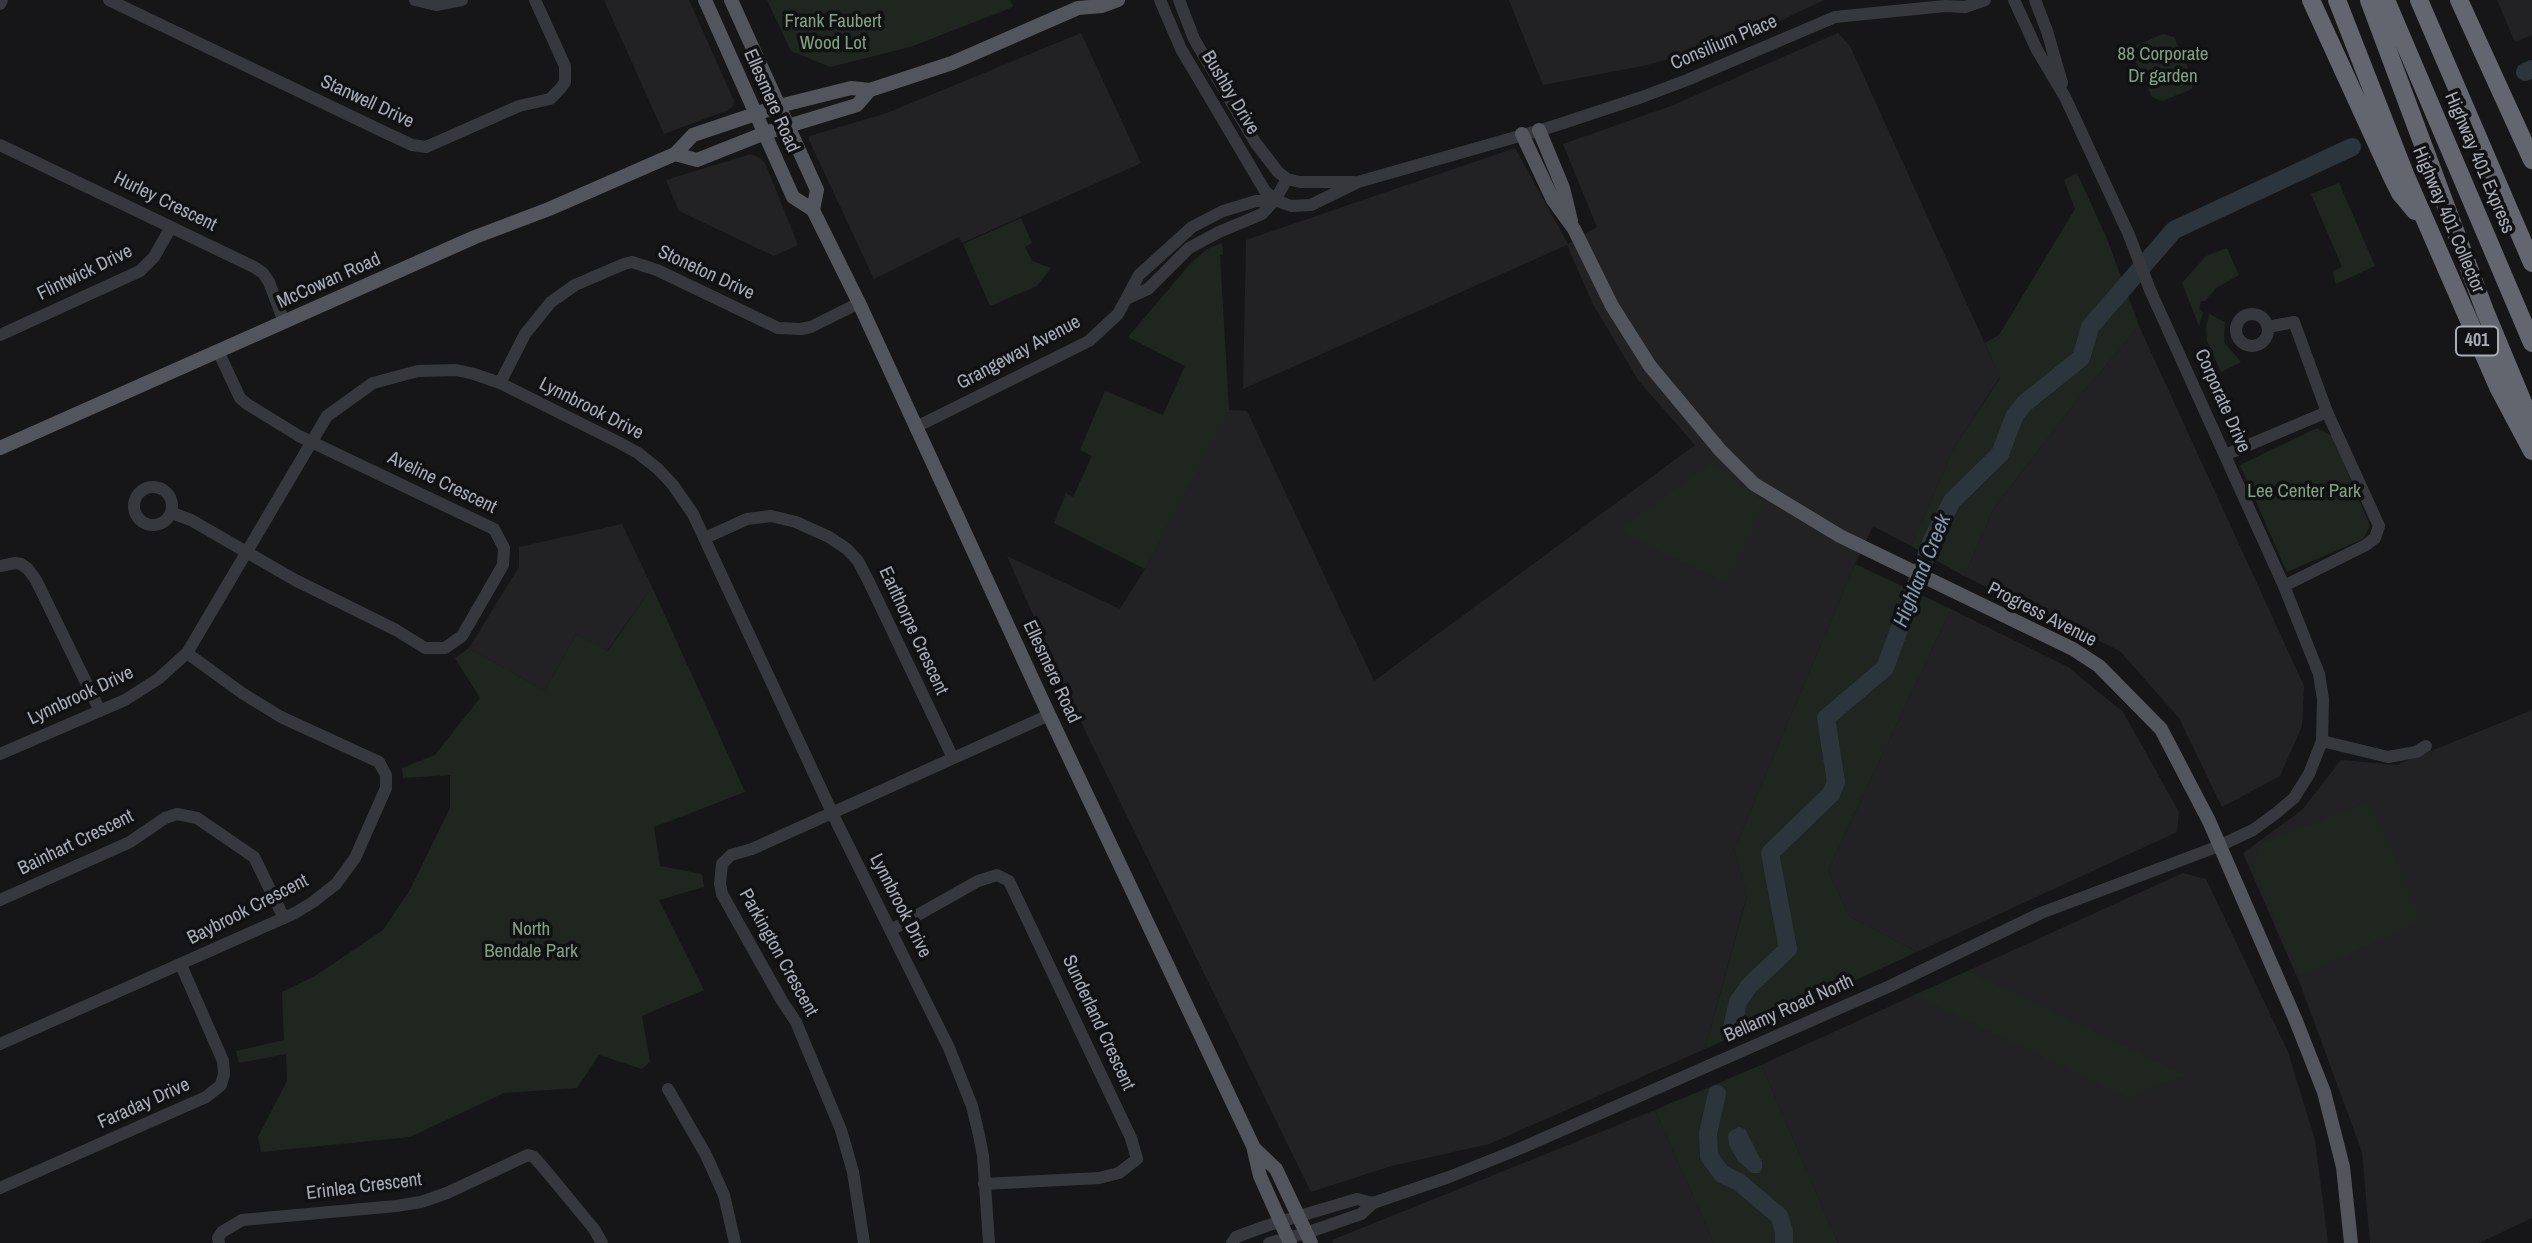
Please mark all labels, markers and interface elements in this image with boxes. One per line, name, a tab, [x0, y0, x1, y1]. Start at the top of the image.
street label: Consilium Place	[1667, 10, 1781, 76]
park label: Frank Faubert Wood Lot	[784, 11, 882, 55]
park label: 88 Corporate Dr garden	[2118, 44, 2208, 88]
street label: Ellesmere Road	[738, 46, 804, 156]
street label: Bushby Drive	[1196, 47, 1264, 139]
street label: Stanwell Drive	[317, 70, 417, 134]
street label: Highway 401 Express	[2439, 89, 2519, 237]
street label: Highway 401 Collector	[2407, 143, 2489, 297]
street label: Hurley Crescent	[110, 167, 220, 237]
street label: Flintwick Drive	[34, 240, 136, 306]
street label: Stoneton Drive	[654, 241, 758, 305]
street label: McCowan Road	[274, 248, 384, 314]
street label: Grangeway Avenue	[953, 311, 1085, 395]
road number: 401	[2456, 326, 2498, 356]
street label: Corporate Drive	[2189, 346, 2255, 456]
street label: Lynnbrook Drive	[535, 373, 647, 445]
street label: Aveline Crescent	[384, 447, 500, 519]
park label: Lee Center Park	[2247, 481, 2361, 503]
water label: Highland Creek	[1889, 511, 1957, 631]
street label: Earlthorpe Crescent	[873, 563, 953, 699]
street label: Progress Avenue	[1984, 578, 2100, 652]
street label: Ellesmere Road	[1017, 617, 1085, 727]
street label: Lynnbrook Drive	[25, 662, 137, 730]
street label: Bainhart Crescent	[15, 805, 137, 881]
street label: Lynnbrook Drive	[864, 850, 936, 962]
street label: Baybrook Crescent	[184, 870, 312, 950]
street label: Parkington Crescent	[734, 885, 822, 1021]
park label: North Bendale Park	[484, 919, 578, 963]
street label: Sunderland Crescent	[1057, 952, 1139, 1094]
street label: Bellamy Road North	[1721, 970, 1857, 1048]
street label: Faraday Drive	[95, 1074, 193, 1134]
street label: Erinlea Crescent	[305, 1169, 423, 1205]

